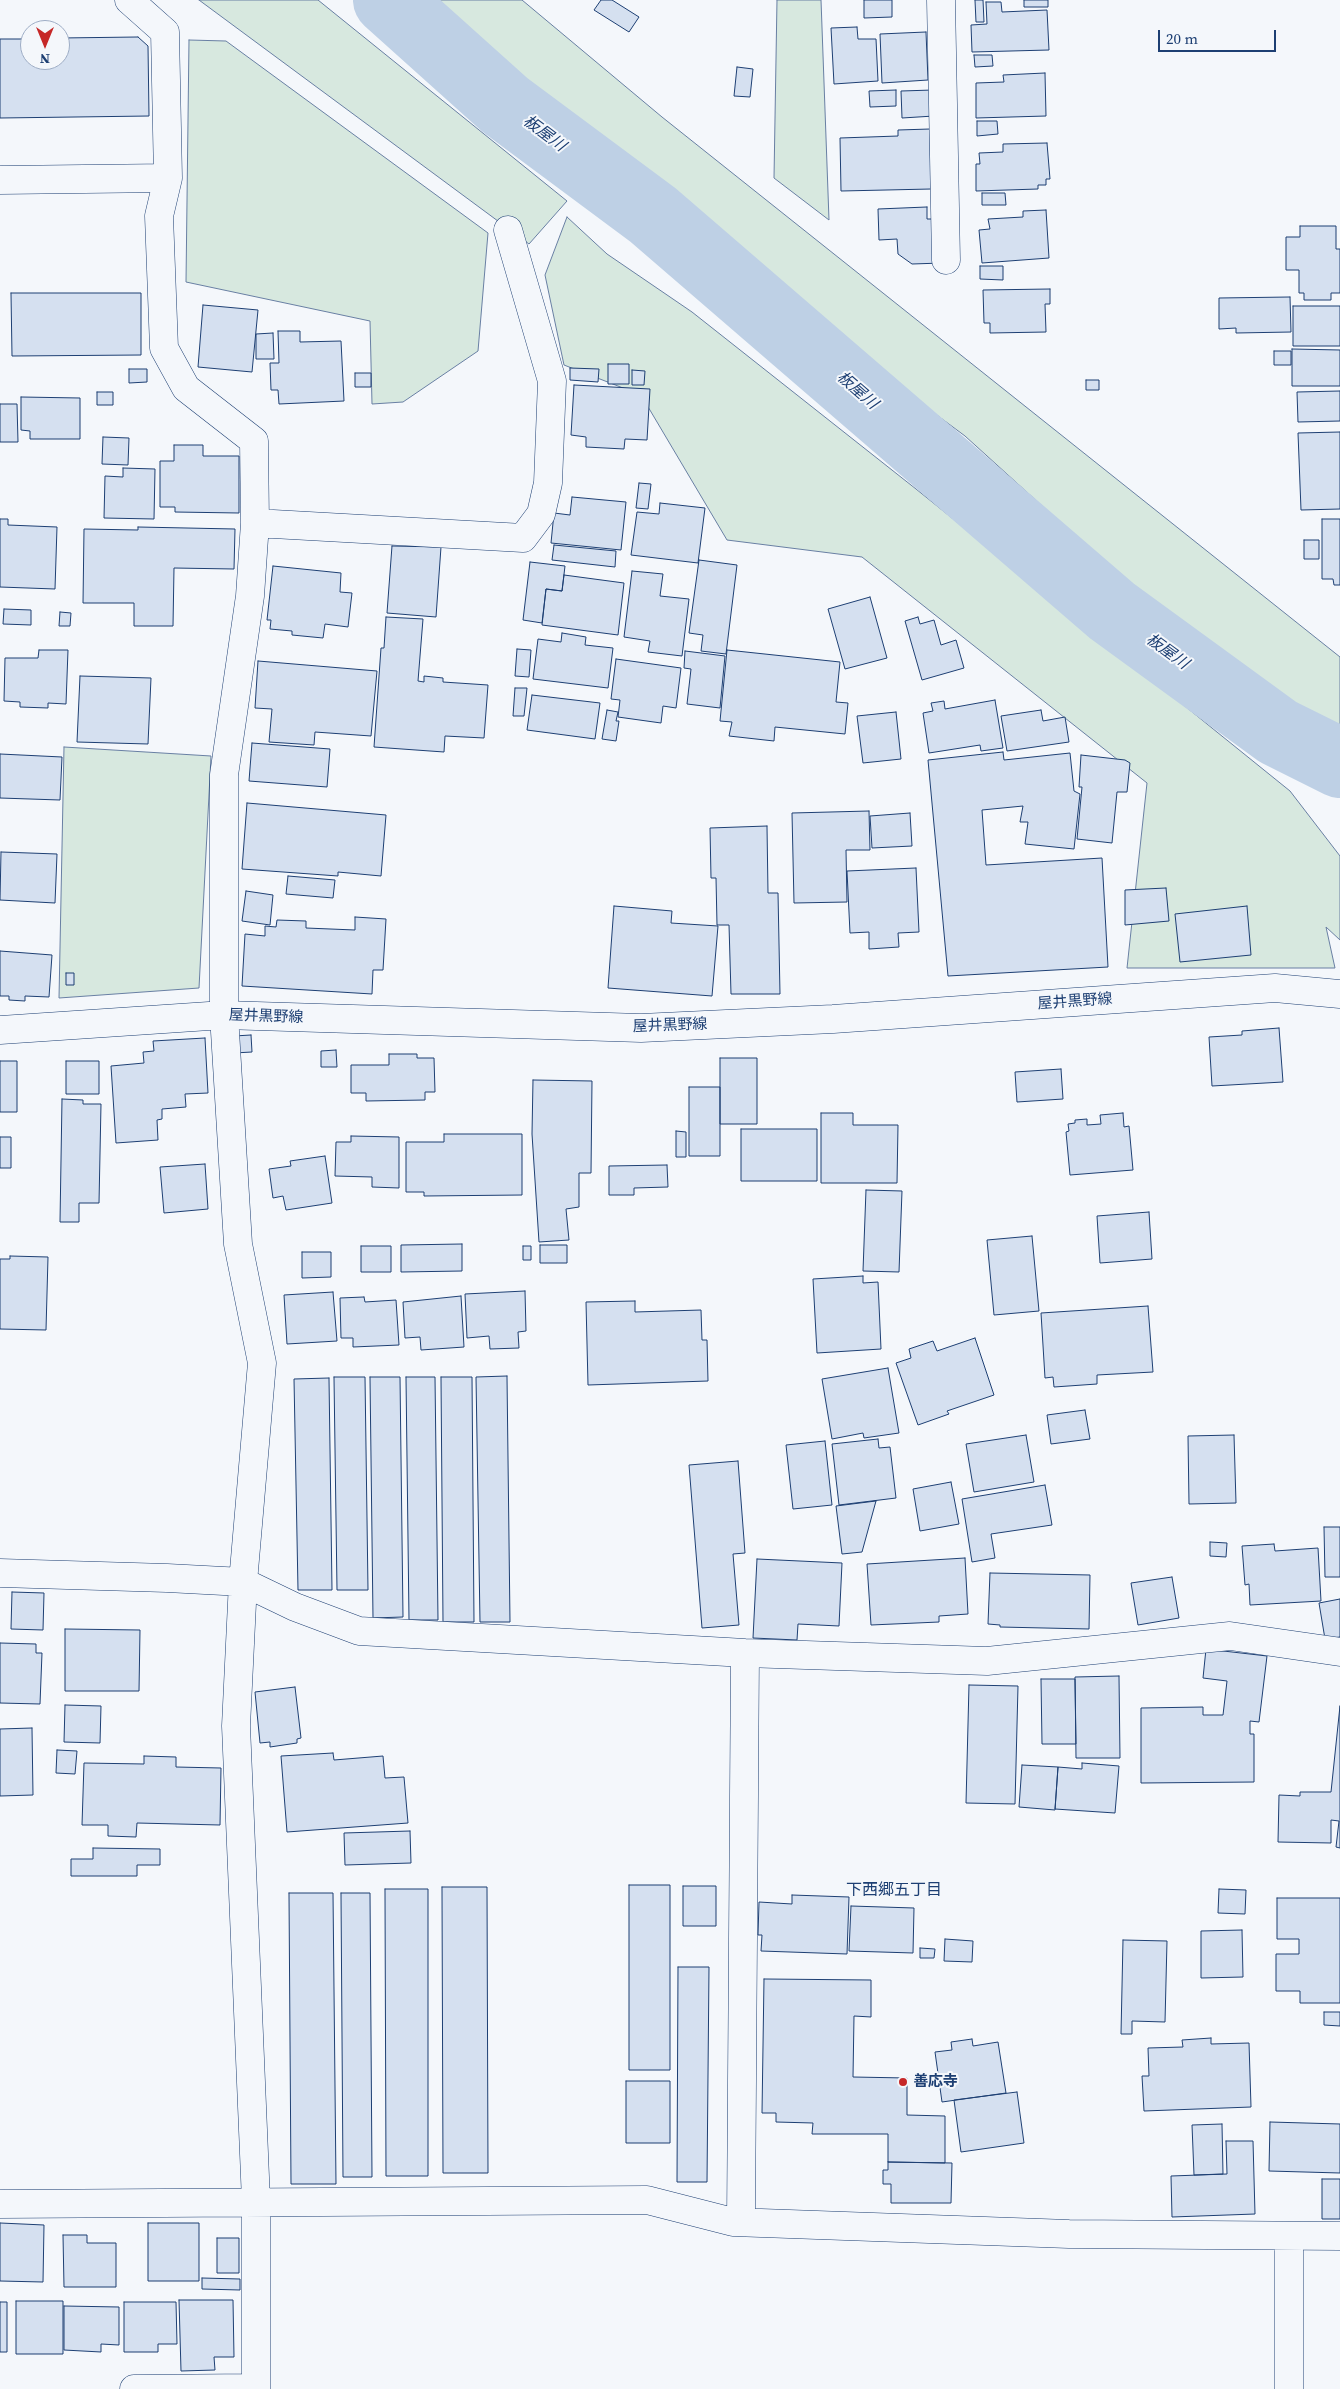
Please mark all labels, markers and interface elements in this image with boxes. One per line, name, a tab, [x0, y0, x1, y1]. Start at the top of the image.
north arrow	[20, 20, 70, 70]
scale bar	[1160, 20, 1278, 52]
text: 20 m	[1166, 28, 1198, 49]
text: N	[40, 49, 50, 69]
water label: 板屋川	[519, 112, 569, 156]
water label: 板屋川	[833, 368, 881, 414]
water label: 板屋川	[1142, 630, 1192, 674]
street label: 屋井黒野線	[1037, 990, 1113, 1014]
street label: 屋井黒野線	[228, 1007, 304, 1027]
street label: 屋井黒野線	[632, 1016, 708, 1036]
district label: 下西郷五丁目	[846, 1881, 942, 1901]
place label: 善応寺	[913, 2073, 958, 2091]
marker: 善応寺	[897, 2076, 909, 2088]

